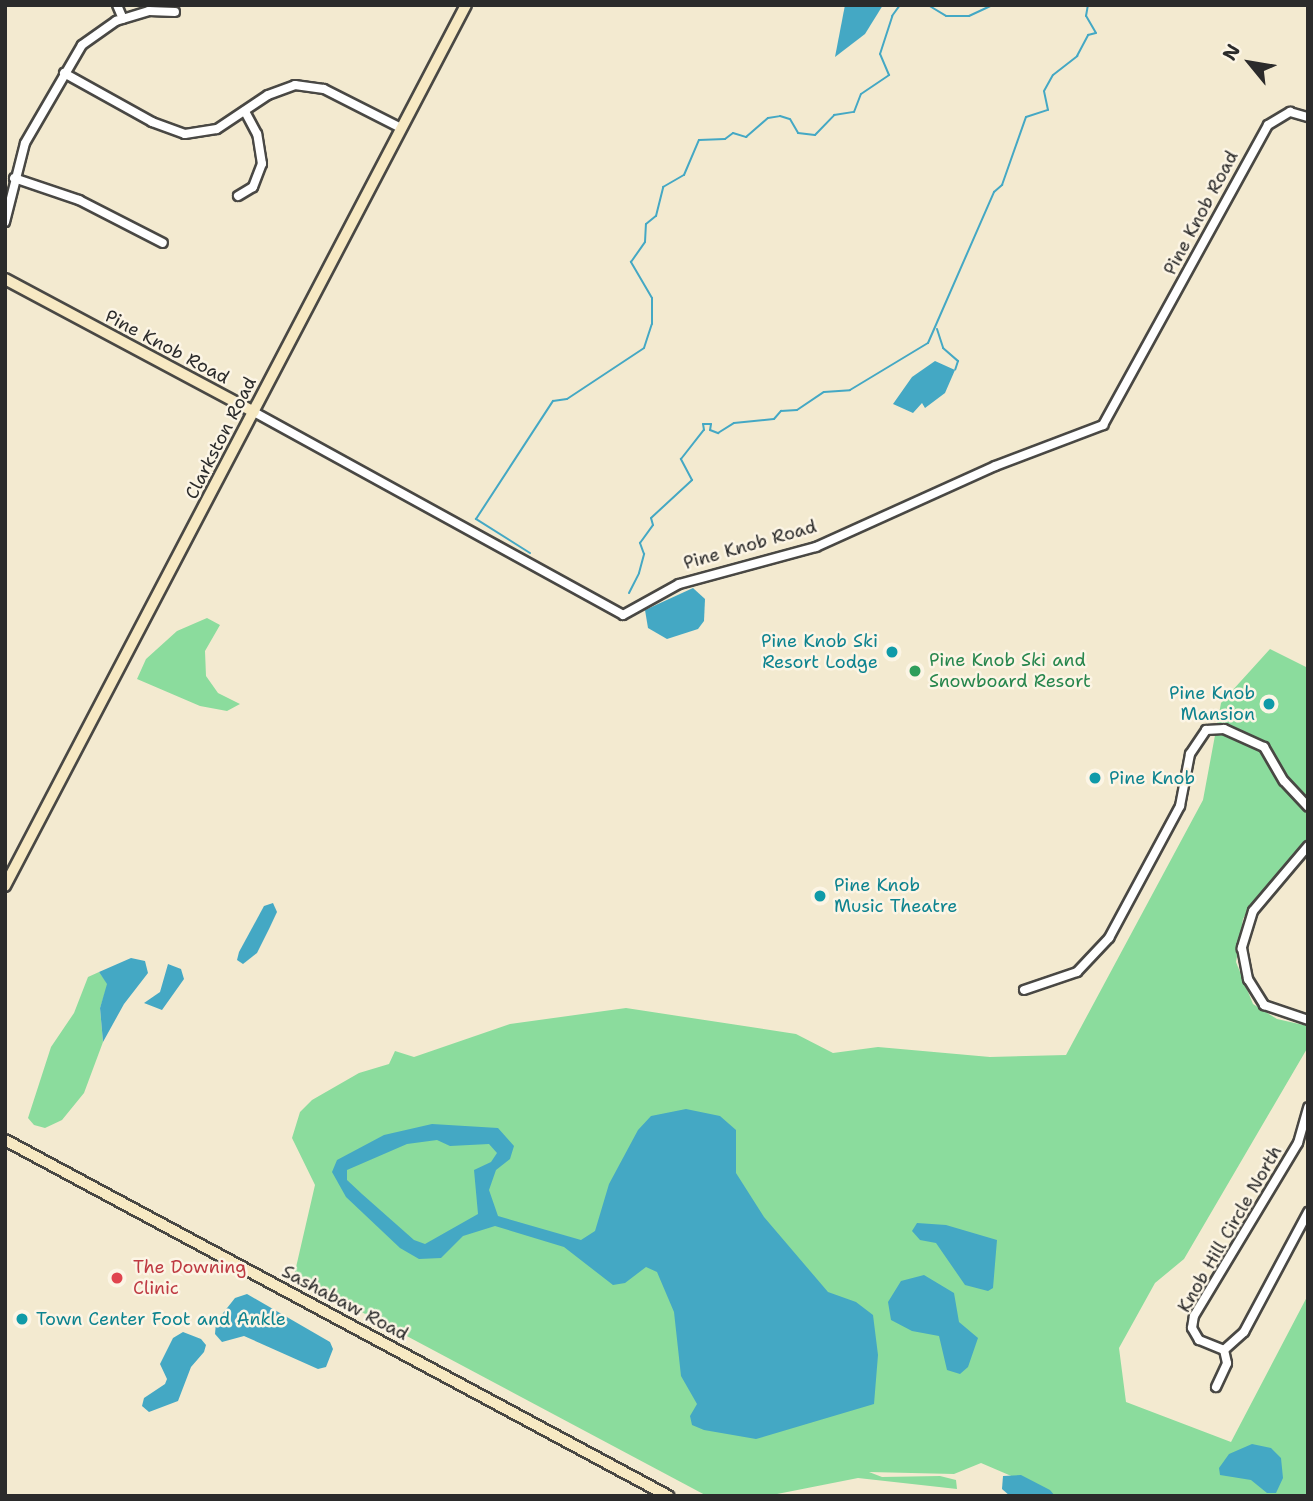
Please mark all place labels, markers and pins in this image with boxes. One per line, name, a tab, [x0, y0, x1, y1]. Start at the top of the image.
place label: Pine Knob Ski Resort Lodge	[761, 631, 878, 674]
marker: Pine Knob Ski Resort Lodge	[884, 644, 900, 660]
place label: Pine Knob Ski and Snowboard Resort	[929, 650, 1091, 692]
marker: Pine Knob Ski and Snowboard Resort	[907, 663, 923, 679]
place label: Pine Knob Mansion	[1169, 683, 1255, 726]
marker: Pine Knob Mansion	[1261, 696, 1277, 712]
place label: Pine Knob	[1109, 767, 1195, 789]
marker: Pine Knob	[1087, 770, 1103, 786]
place label: Pine Knob Music Theatre	[834, 875, 957, 917]
marker: Pine Knob Music Theatre	[812, 888, 828, 904]
place label: The Downing Clinic	[133, 1257, 246, 1300]
marker: The Downing Clinic	[107, 1268, 127, 1288]
place label: Town Center Foot and Ankle	[36, 1308, 286, 1330]
marker: Town Center Foot and Ankle	[14, 1311, 30, 1327]

